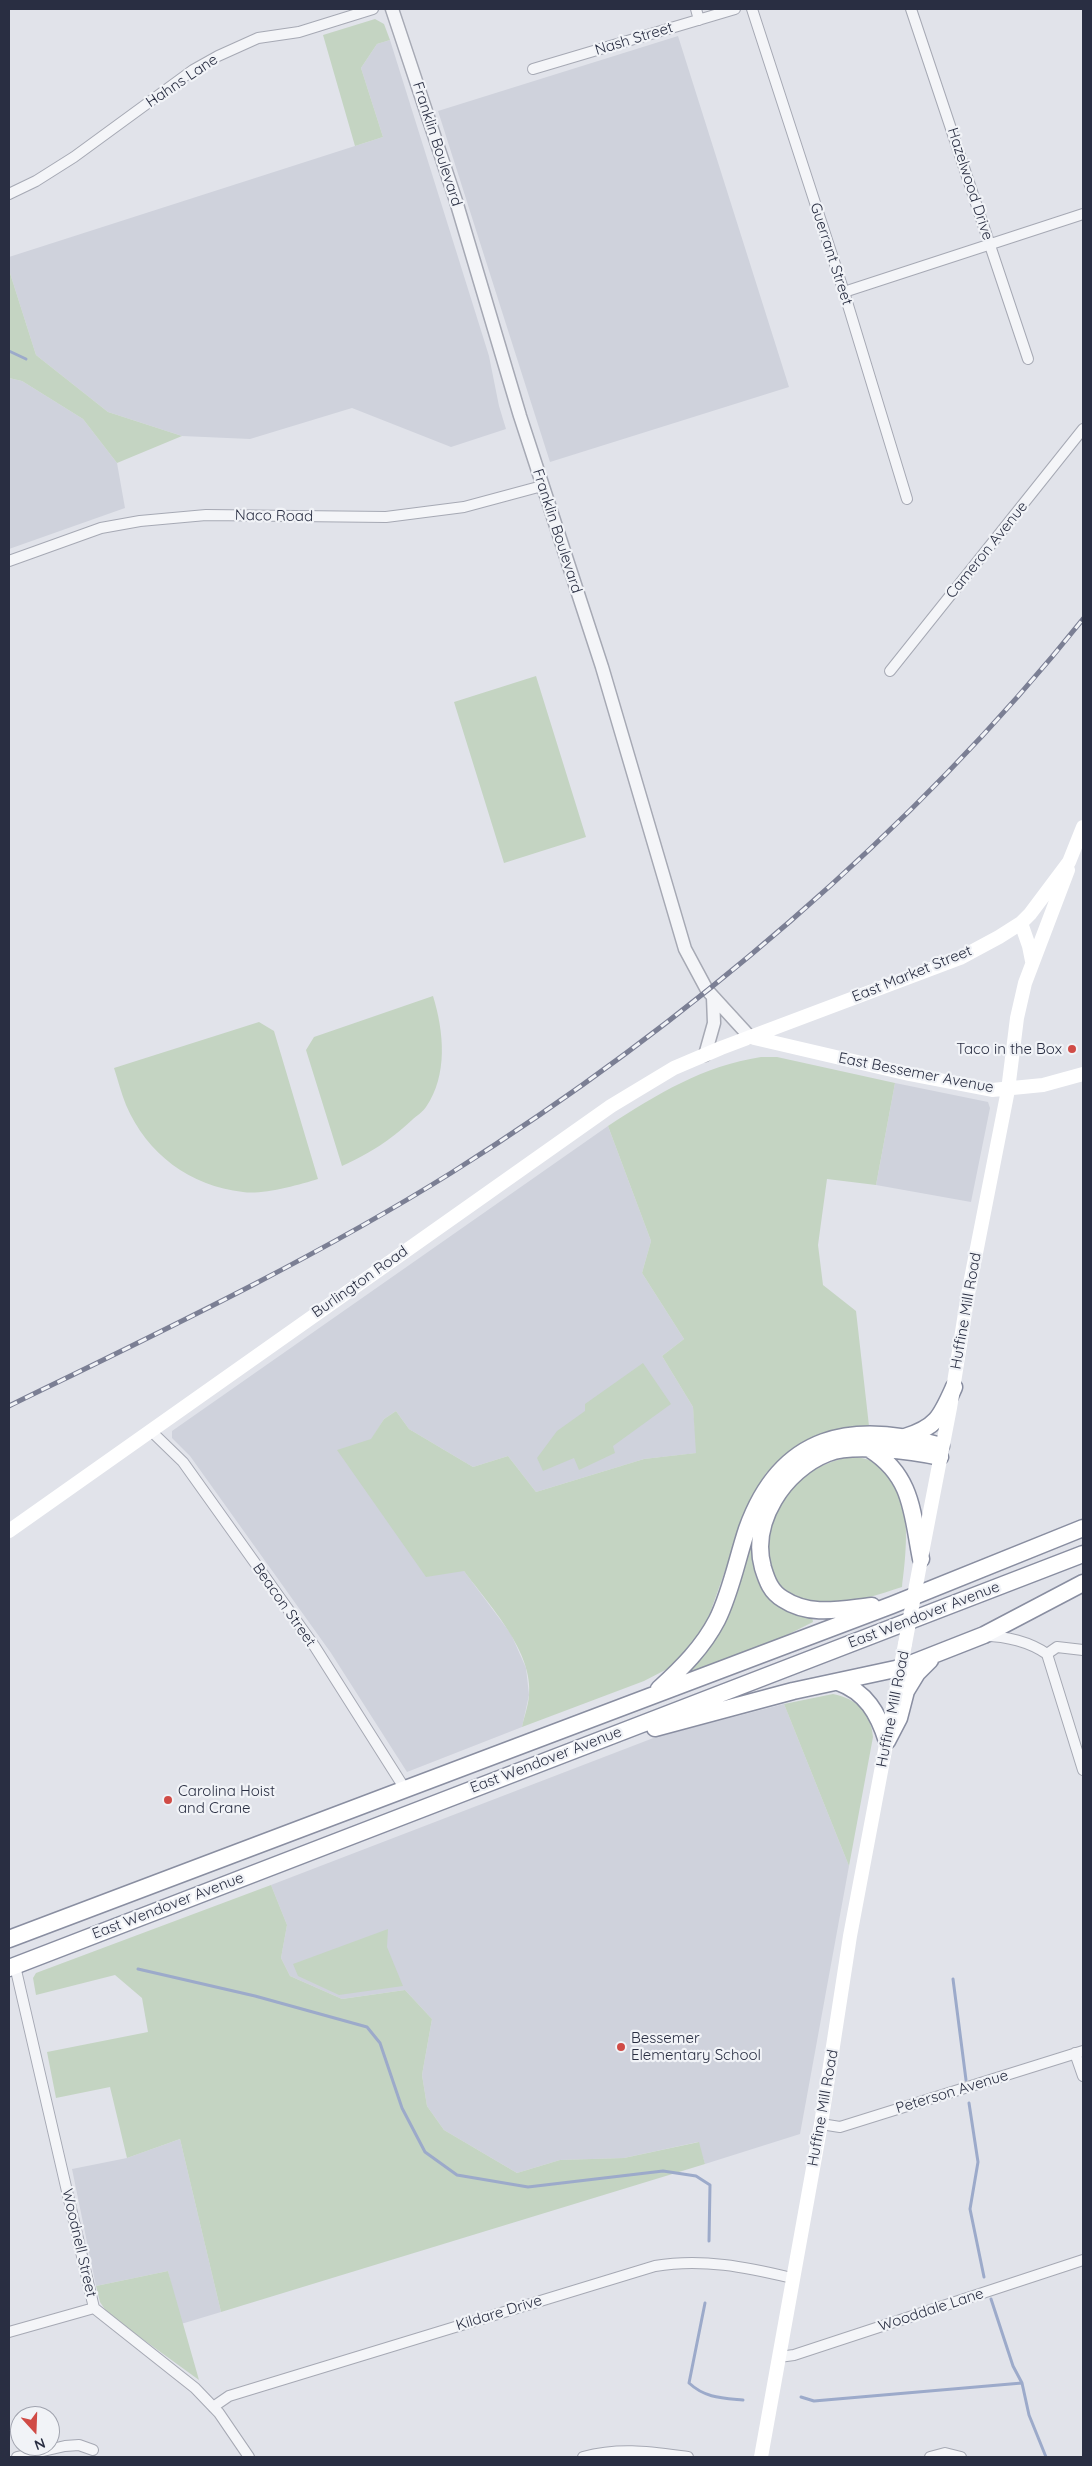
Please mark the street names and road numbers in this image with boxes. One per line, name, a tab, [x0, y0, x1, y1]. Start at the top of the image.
street label: Nash Street	[593, 19, 675, 59]
street label: Hahns Lane	[143, 50, 221, 112]
street label: Franklin Boulevard	[408, 80, 466, 208]
street label: Hazelwood Drive	[943, 125, 997, 243]
street label: Guerrant Street	[806, 200, 856, 308]
street label: Franklin Boulevard	[528, 467, 586, 595]
street label: Cameron Avenue	[942, 498, 1032, 602]
street label: Naco Road	[235, 506, 313, 526]
street label: East Market Street	[850, 942, 974, 1006]
street label: East Bessemer Avenue	[837, 1049, 995, 1097]
street label: Burlington Road	[309, 1242, 411, 1322]
street label: Huffine Mill Road	[947, 1251, 985, 1371]
street label: Beacon Street	[249, 1560, 319, 1650]
street label: East Wendover Avenue	[846, 1578, 1002, 1652]
street label: Huffine Mill Road	[873, 1649, 913, 1769]
street label: East Wendover Avenue	[468, 1723, 624, 1797]
street label: East Wendover Avenue	[90, 1869, 246, 1943]
street label: Huffine Mill Road	[804, 2048, 842, 2168]
street label: Peterson Avenue	[894, 2066, 1010, 2118]
street label: Woodnell Street	[58, 2187, 100, 2299]
street label: Wooddale Lane	[876, 2284, 986, 2336]
street label: Kildare Drive	[454, 2291, 544, 2335]

